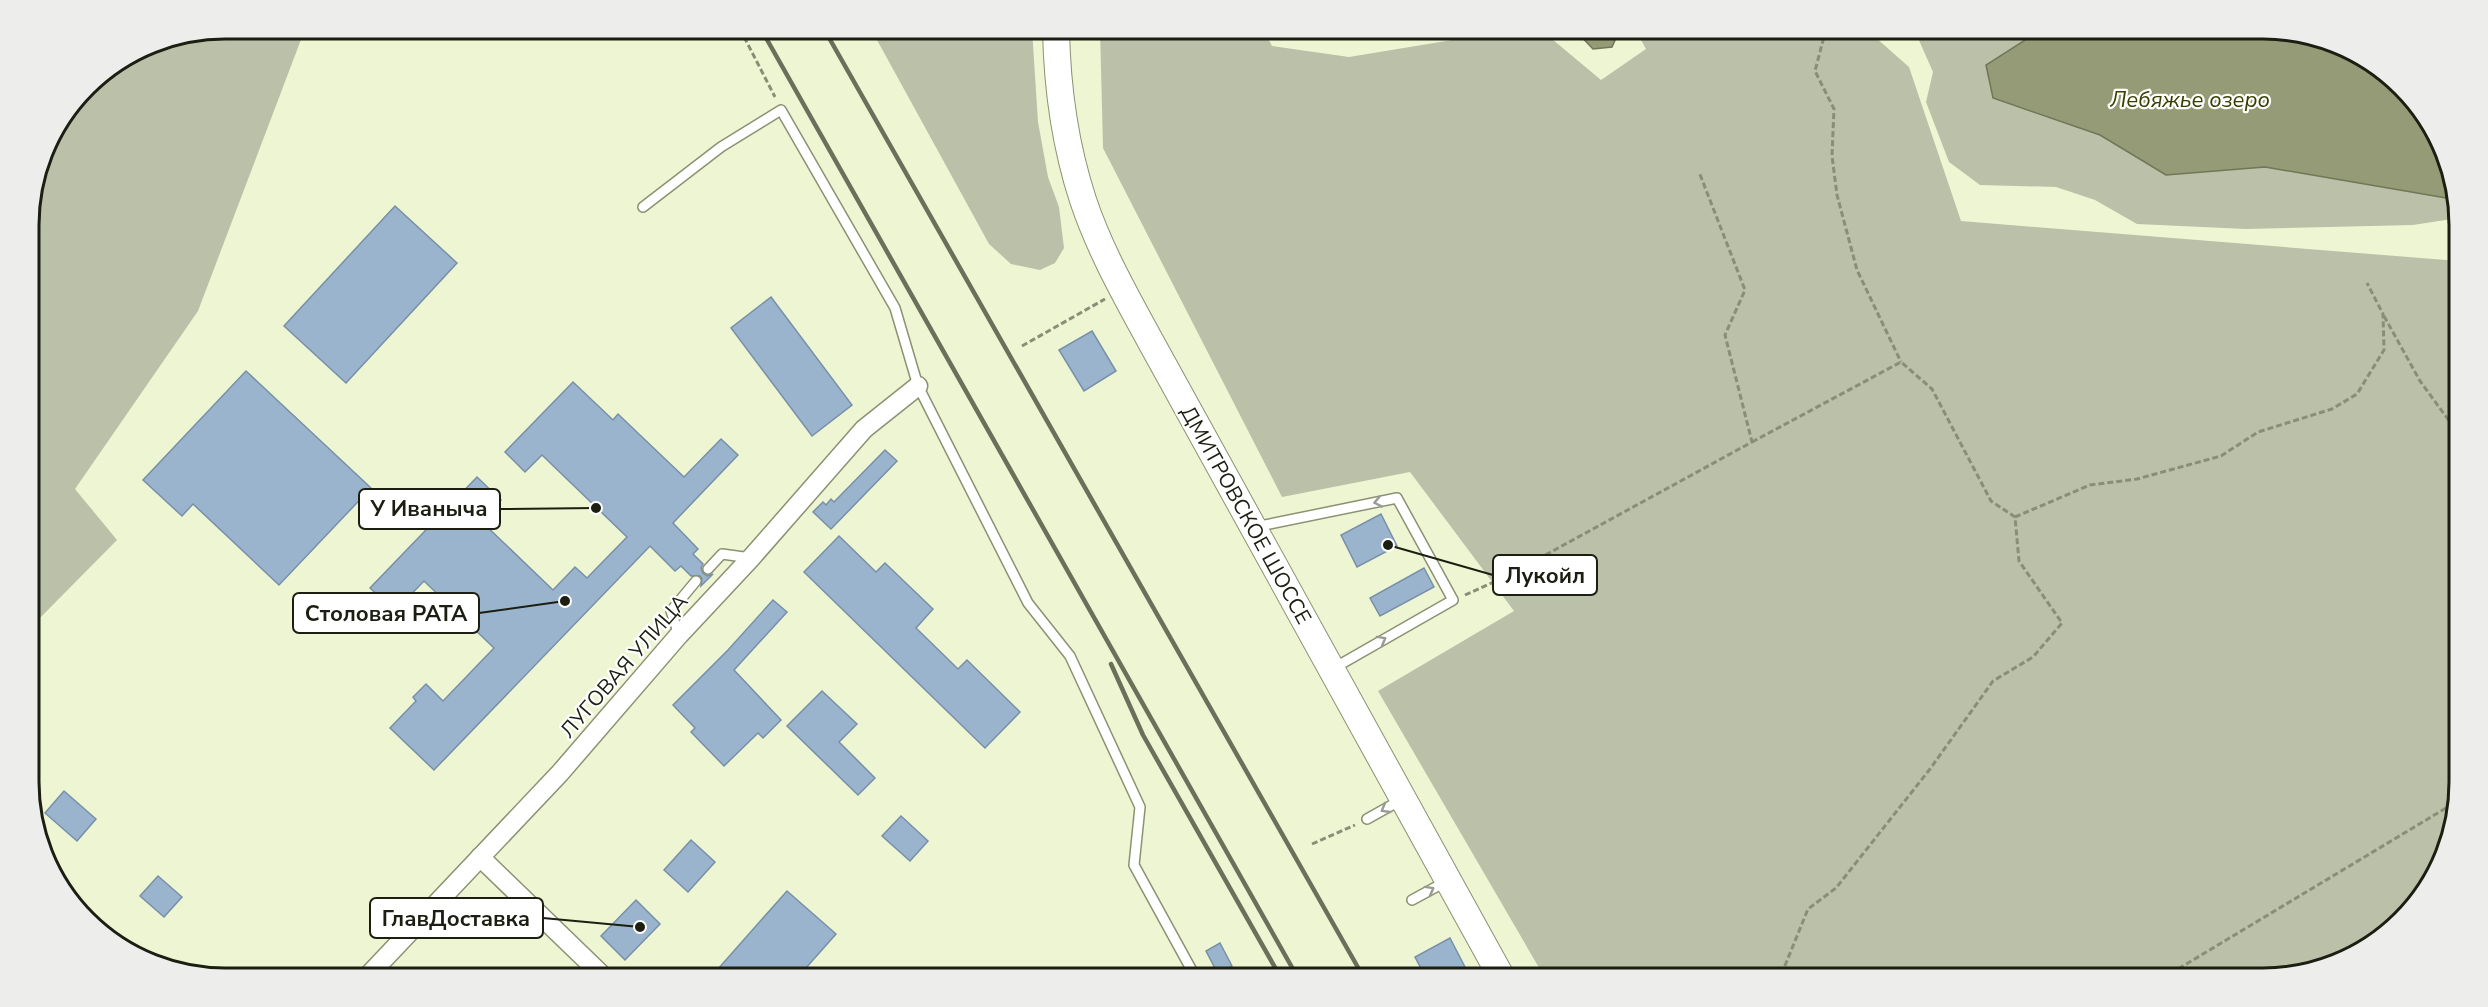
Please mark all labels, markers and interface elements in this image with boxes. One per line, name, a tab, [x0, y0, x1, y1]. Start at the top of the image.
water label: Лебяжье озеро	[2109, 85, 2270, 115]
street label: ДМИТРОВСКОЕ ШОССЕ	[1174, 401, 1318, 629]
callout: У Иваныча	[359, 489, 500, 529]
text: У Иваныча	[369, 494, 488, 524]
one-way arrow	[1373, 495, 1383, 508]
callout: Лукойл	[1493, 555, 1597, 595]
text: Лукойл	[1505, 561, 1585, 591]
street label: ЛУГОВАЯ УЛИЦА	[554, 588, 694, 744]
callout: Столовая РАТА	[293, 593, 479, 633]
text: Столовая РАТА	[305, 599, 468, 629]
one-way arrow	[1376, 635, 1387, 647]
one-way arrow	[1381, 801, 1391, 813]
one-way arrow	[1424, 886, 1434, 897]
callout: ГлавДоставка	[370, 898, 543, 938]
text: ГлавДоставка	[382, 904, 530, 934]

